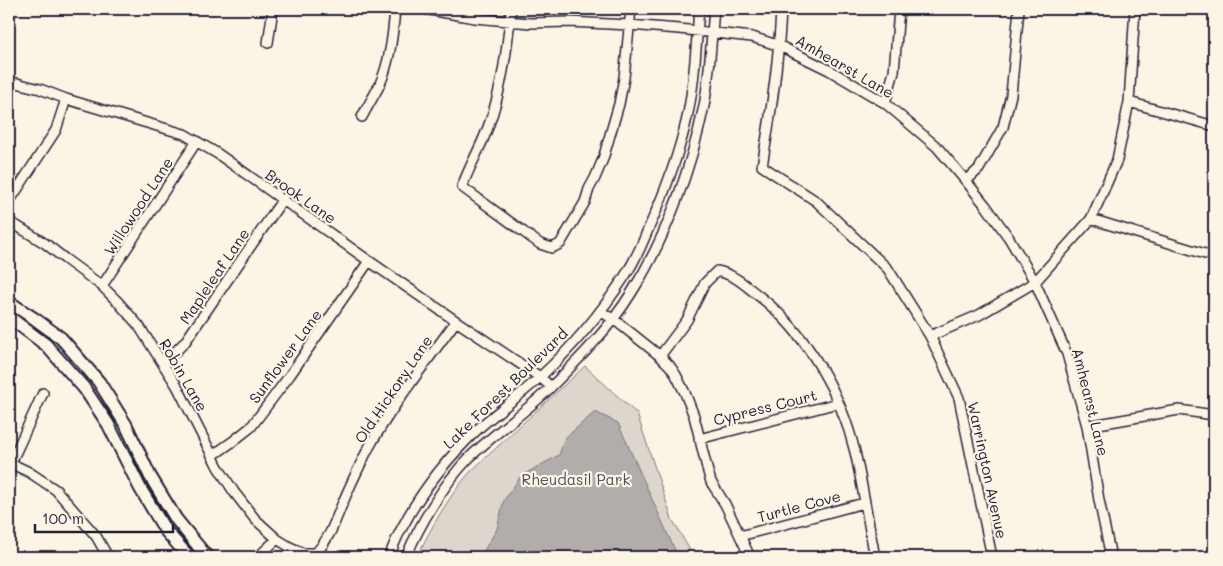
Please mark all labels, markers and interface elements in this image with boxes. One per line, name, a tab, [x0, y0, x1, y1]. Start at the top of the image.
street label: Amhearst Lane	[792, 30, 898, 102]
street label: Willowood Lane	[99, 153, 177, 259]
street label: Brook Lane	[262, 164, 340, 228]
street label: Mapleleaf Lane	[175, 224, 253, 328]
street label: Sunflower Lane	[244, 305, 326, 407]
street label: Lake Forest Boulevard	[438, 323, 572, 453]
street label: Old Hickory Lane	[350, 331, 436, 447]
street label: Robin Lane	[155, 335, 213, 415]
street label: Amhearst Lane	[1068, 346, 1114, 458]
street label: Cypress Court	[711, 384, 819, 430]
street label: Warrington Avenue	[964, 400, 1012, 540]
park label: Rheudasil Park	[522, 469, 630, 489]
street label: Turtle Cove	[755, 485, 843, 527]
scale bar	[35, 501, 172, 533]
text: 100 m	[42, 508, 84, 528]

